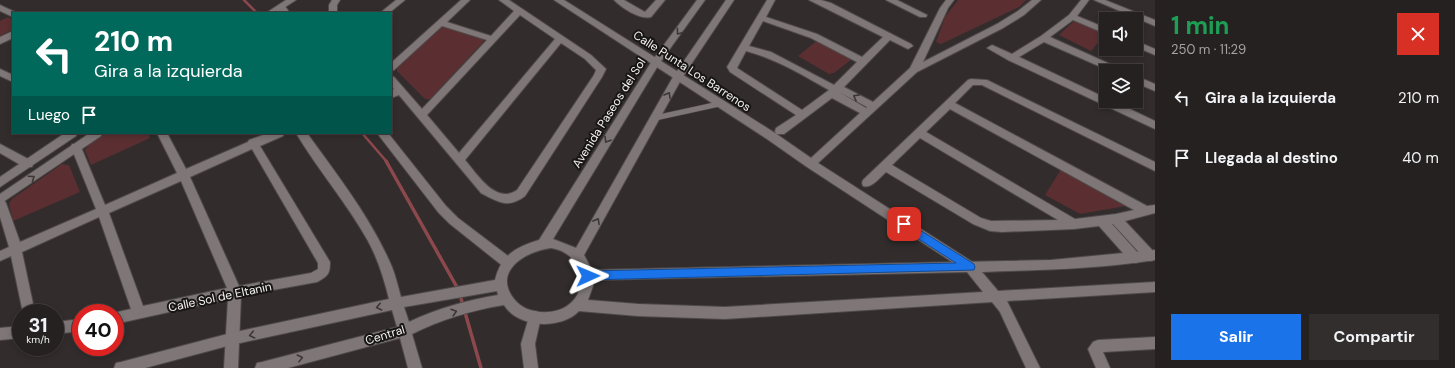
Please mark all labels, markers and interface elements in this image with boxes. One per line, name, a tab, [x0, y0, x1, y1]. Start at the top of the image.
text: 1 min	[1171, 10, 1229, 41]
map controls	[1099, 12, 1143, 108]
button: sound	[1099, 12, 1143, 56]
button: close	[1397, 13, 1439, 55]
text: 210 m	[94, 23, 173, 60]
street label: Calle Punta Los Barrenos	[630, 27, 754, 115]
one-way arrow	[676, 27, 683, 34]
icon: left	[28, 28, 80, 80]
text: 250 m · 11:29	[1171, 41, 1246, 58]
street label: Avenida Paseos del Sol	[569, 55, 649, 171]
text: Gira a la izquierda	[94, 59, 242, 83]
button: layers	[1099, 64, 1143, 108]
icon: left	[1171, 87, 1193, 109]
text: Gira a la izquierda	[1205, 88, 1336, 108]
text: 210 m	[1398, 88, 1439, 108]
one-way arrow	[663, 92, 670, 100]
one-way arrow	[853, 94, 860, 102]
icon: arrive	[78, 104, 100, 126]
text: Luego	[28, 105, 70, 125]
one-way arrow	[604, 136, 611, 143]
icon: arrive	[1171, 147, 1193, 169]
text: Llegada al destino	[1205, 148, 1338, 168]
text: 40 m	[1402, 148, 1439, 168]
one-way arrow	[28, 175, 35, 183]
pin	[887, 207, 921, 241]
icon: arrive	[893, 213, 915, 235]
one-way arrow	[592, 218, 599, 225]
position arrow	[567, 255, 609, 297]
street label: Calle Sol de Eltanin	[167, 278, 273, 316]
one-way arrow	[376, 303, 382, 311]
speed limit sign: 40	[72, 304, 124, 356]
one-way arrow	[450, 308, 457, 317]
text: 31	[28, 312, 48, 338]
button: Salir	[1171, 314, 1301, 360]
button: Compartir	[1309, 314, 1439, 360]
street label: Central	[363, 321, 407, 349]
one-way arrow	[249, 330, 255, 338]
text: km/h	[26, 333, 50, 346]
one-way arrow	[297, 355, 303, 363]

